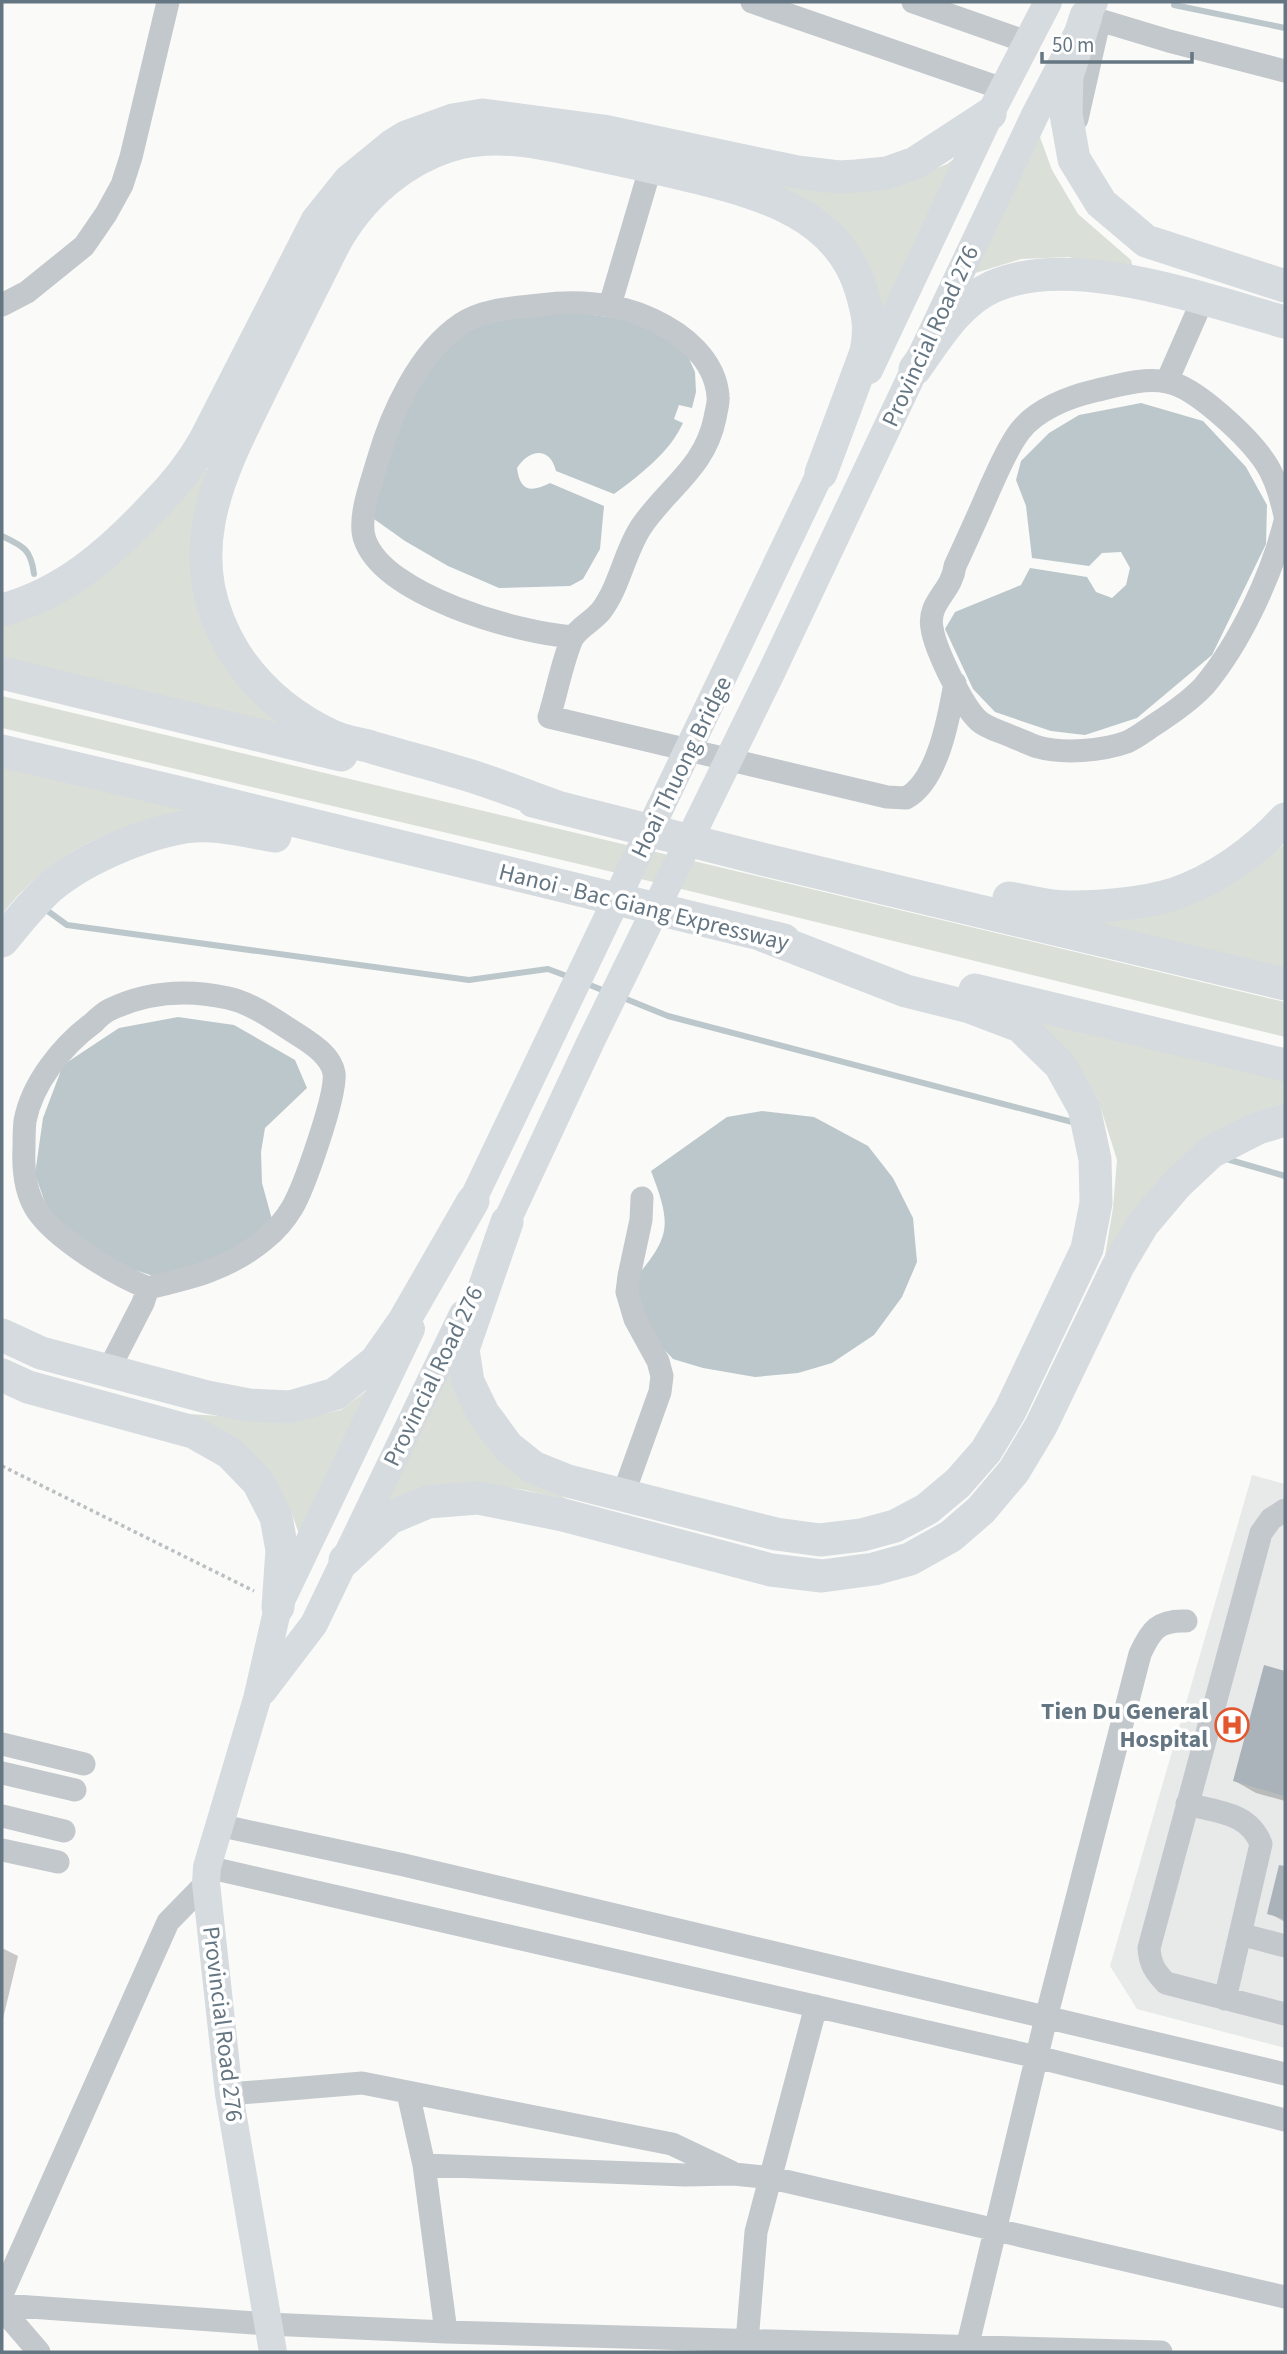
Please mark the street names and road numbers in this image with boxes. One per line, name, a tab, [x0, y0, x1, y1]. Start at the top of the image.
street label: Provincial Road 276	[873, 240, 988, 433]
street label: Hoai Thuong Bridge	[622, 670, 741, 864]
street label: Hanoi - Bac Giang Expressway	[495, 854, 793, 961]
street label: Provincial Road 276	[375, 1280, 492, 1472]
street label: Provincial Road 276	[193, 1924, 252, 2124]

